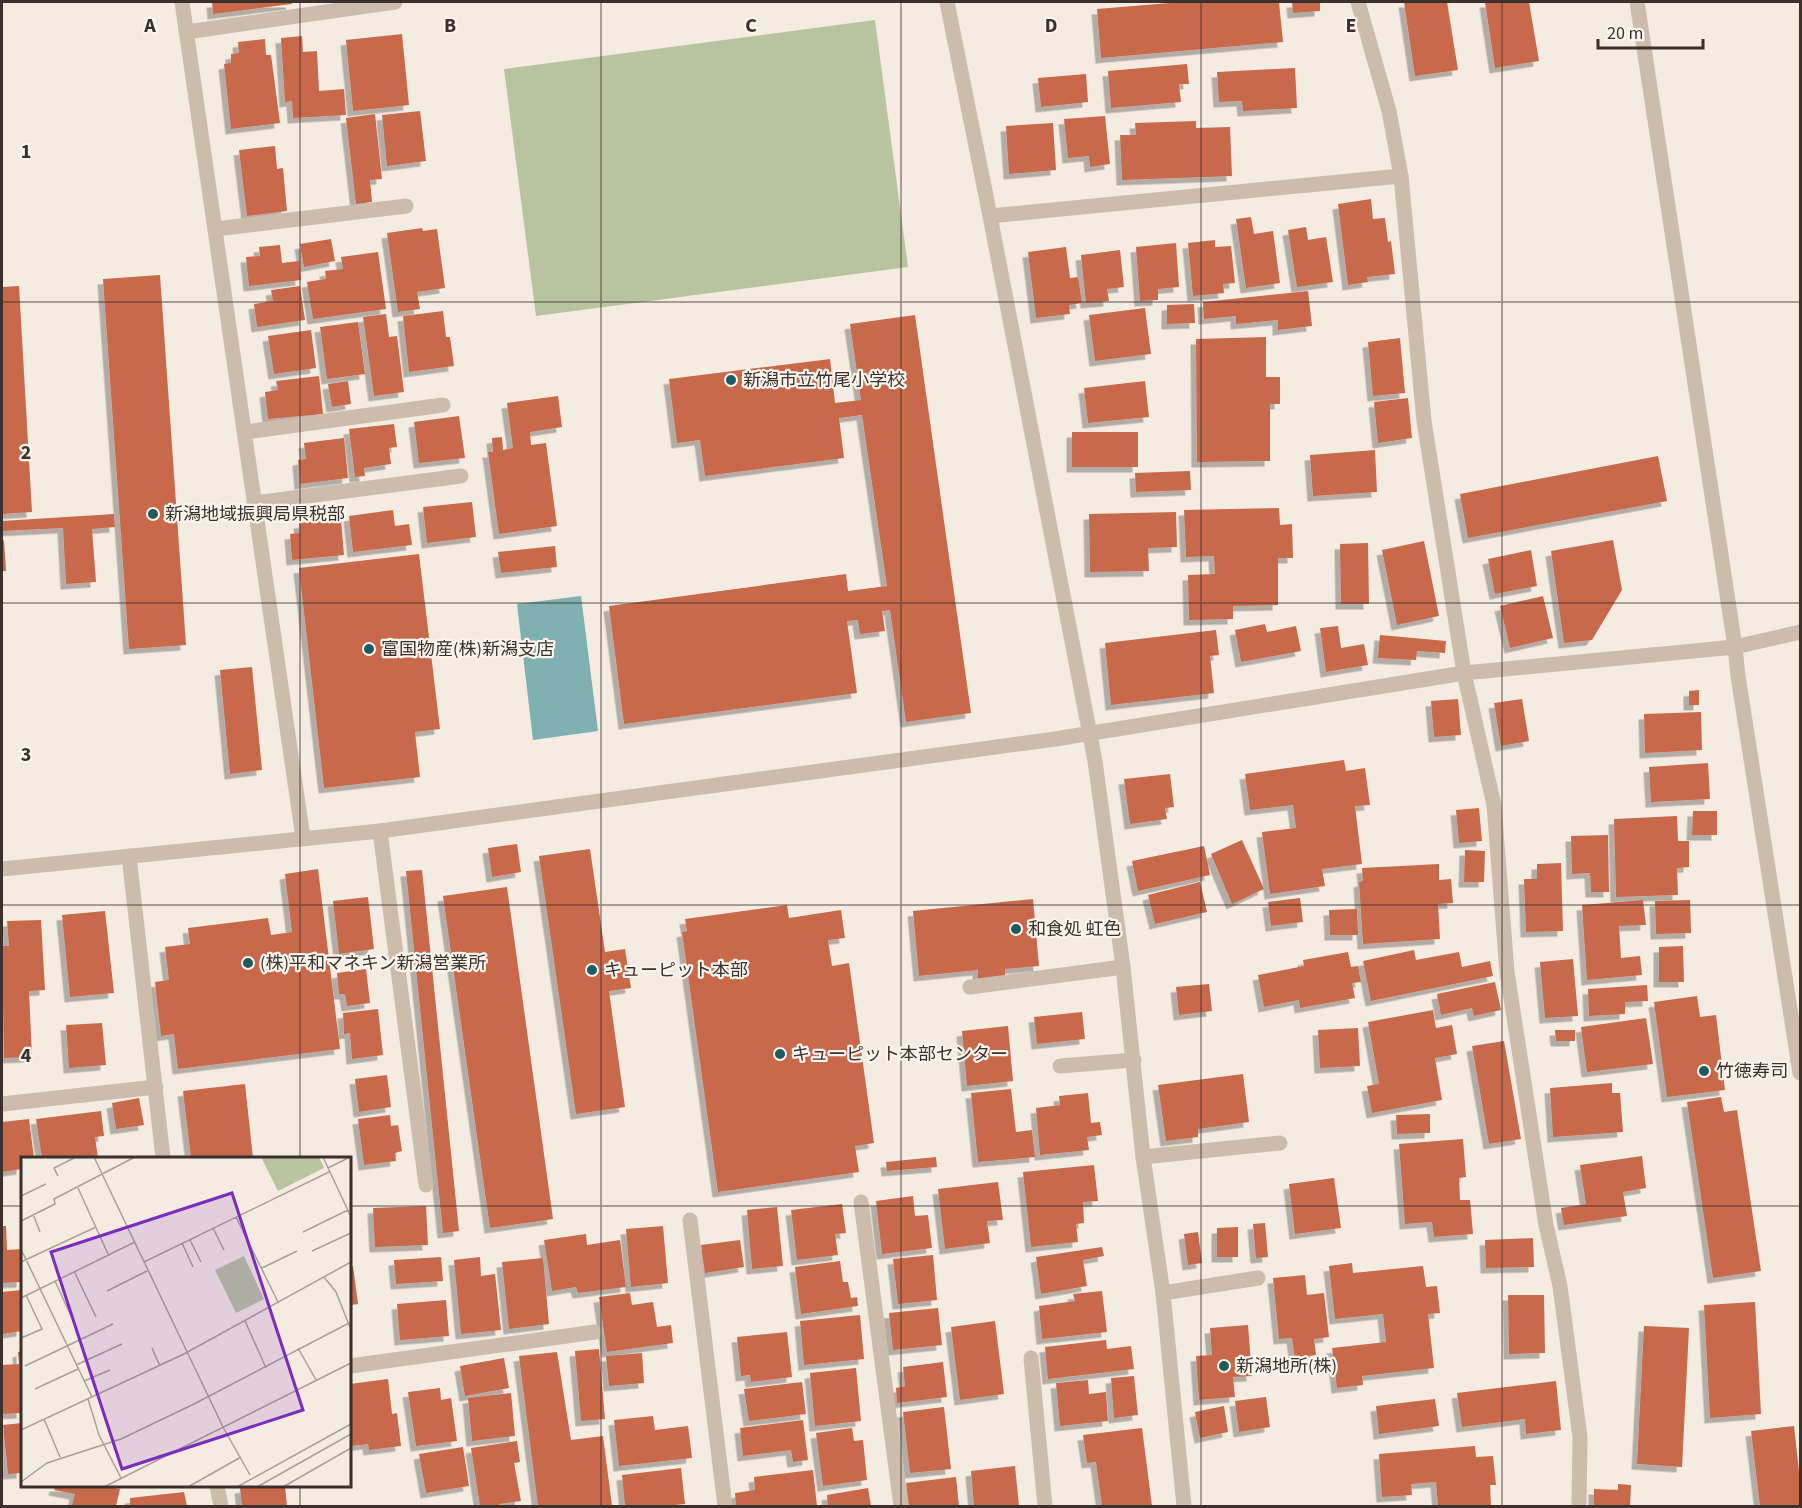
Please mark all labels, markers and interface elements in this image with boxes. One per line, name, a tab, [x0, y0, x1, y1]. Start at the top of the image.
text: A	[143, 12, 156, 40]
text: B	[444, 12, 456, 40]
text: C	[745, 12, 757, 40]
text: D	[1045, 12, 1057, 40]
text: E	[1346, 12, 1356, 40]
scale bar	[1598, 12, 1703, 50]
text: 20 m	[1607, 21, 1643, 46]
text: 1	[21, 138, 31, 166]
place label: 新潟市立竹尾小学校	[743, 368, 905, 393]
marker: 新潟市立竹尾小学校	[724, 373, 738, 387]
text: 2	[21, 439, 31, 467]
place label: 新潟地域振興局県税部	[165, 502, 345, 527]
marker: 新潟地域振興局県税部	[146, 507, 160, 521]
place label: 富国物産(株)新潟支店	[381, 637, 554, 662]
marker: 富国物産(株)新潟支店	[362, 642, 376, 656]
text: 3	[21, 741, 31, 769]
place label: 和食処 虹色	[1028, 917, 1122, 942]
marker: 和食処 虹色	[1009, 922, 1023, 936]
place label: (株)平和マネキン新潟営業所	[260, 951, 486, 976]
marker: (株)平和マネキン新潟営業所	[241, 956, 255, 970]
place label: キューピット本部	[604, 958, 748, 983]
marker: キューピット本部	[585, 963, 599, 977]
text: 4	[21, 1042, 32, 1070]
place label: キューピット本部センター	[792, 1042, 1008, 1067]
marker: キューピット本部センター	[773, 1047, 787, 1061]
place label: 竹徳寿司	[1716, 1059, 1788, 1084]
marker: 竹徳寿司	[1697, 1064, 1711, 1078]
inset map	[21, 1157, 351, 1487]
place label: 新潟地所(株)	[1236, 1354, 1337, 1379]
marker: 新潟地所(株)	[1217, 1359, 1231, 1373]

